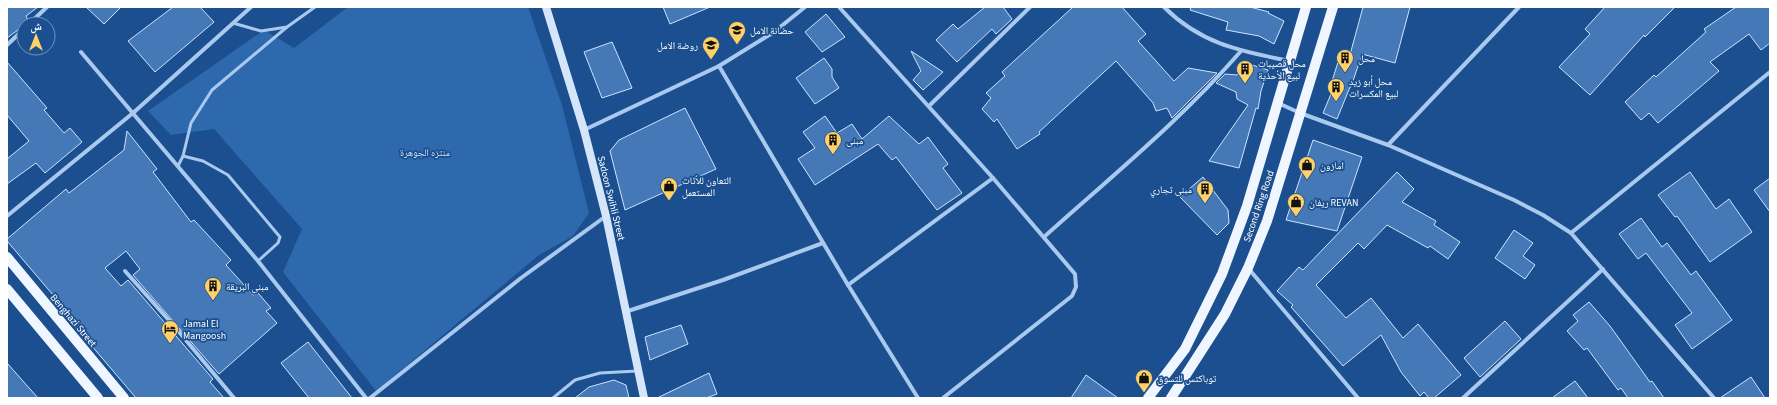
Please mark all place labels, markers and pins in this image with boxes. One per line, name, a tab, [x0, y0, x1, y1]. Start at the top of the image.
school or university icon: حضانة الامل	[727, 20, 747, 45]
place label: حضانة الامل	[750, 24, 795, 38]
school or university icon: روضة الامل	[701, 35, 721, 60]
place label: روضة الامل	[657, 39, 698, 53]
building icon: محل	[1335, 48, 1355, 73]
place label: محل	[1358, 52, 1376, 66]
place label: محل قصيبات لبيع الأحذية	[1258, 57, 1306, 83]
building icon: محل قصيبات لبيع الأحذية	[1235, 59, 1255, 84]
place label: محل أبو زيد لبيع المكسرات	[1349, 75, 1398, 101]
building icon: محل أبو زيد لبيع المكسرات	[1326, 77, 1346, 102]
building icon: مبنى	[823, 130, 843, 155]
place label: مبنى	[846, 134, 864, 148]
shop icon: امازون	[1297, 155, 1317, 180]
place label: امازون	[1320, 159, 1344, 173]
place label: التعاون للأثاث المستعمل	[682, 174, 731, 200]
shop icon: التعاون للأثاث المستعمل	[659, 176, 679, 201]
building icon: مبنى تجاري	[1195, 179, 1215, 204]
place label: مبنى تجاري	[1150, 183, 1192, 198]
shop icon: ريفان REVAN	[1286, 192, 1306, 217]
place label: ريفان REVAN	[1309, 196, 1358, 210]
building icon: مبنى البريقة	[203, 276, 223, 301]
place label: مبنى البريقة	[226, 280, 269, 294]
place label: Jamal El Mangoosh	[183, 317, 226, 343]
hotel icon: Jamal El Mangoosh	[160, 319, 180, 344]
shop icon: توباكتس للتسوق	[1134, 368, 1154, 393]
place label: توباكتس للتسوق	[1157, 372, 1216, 386]

